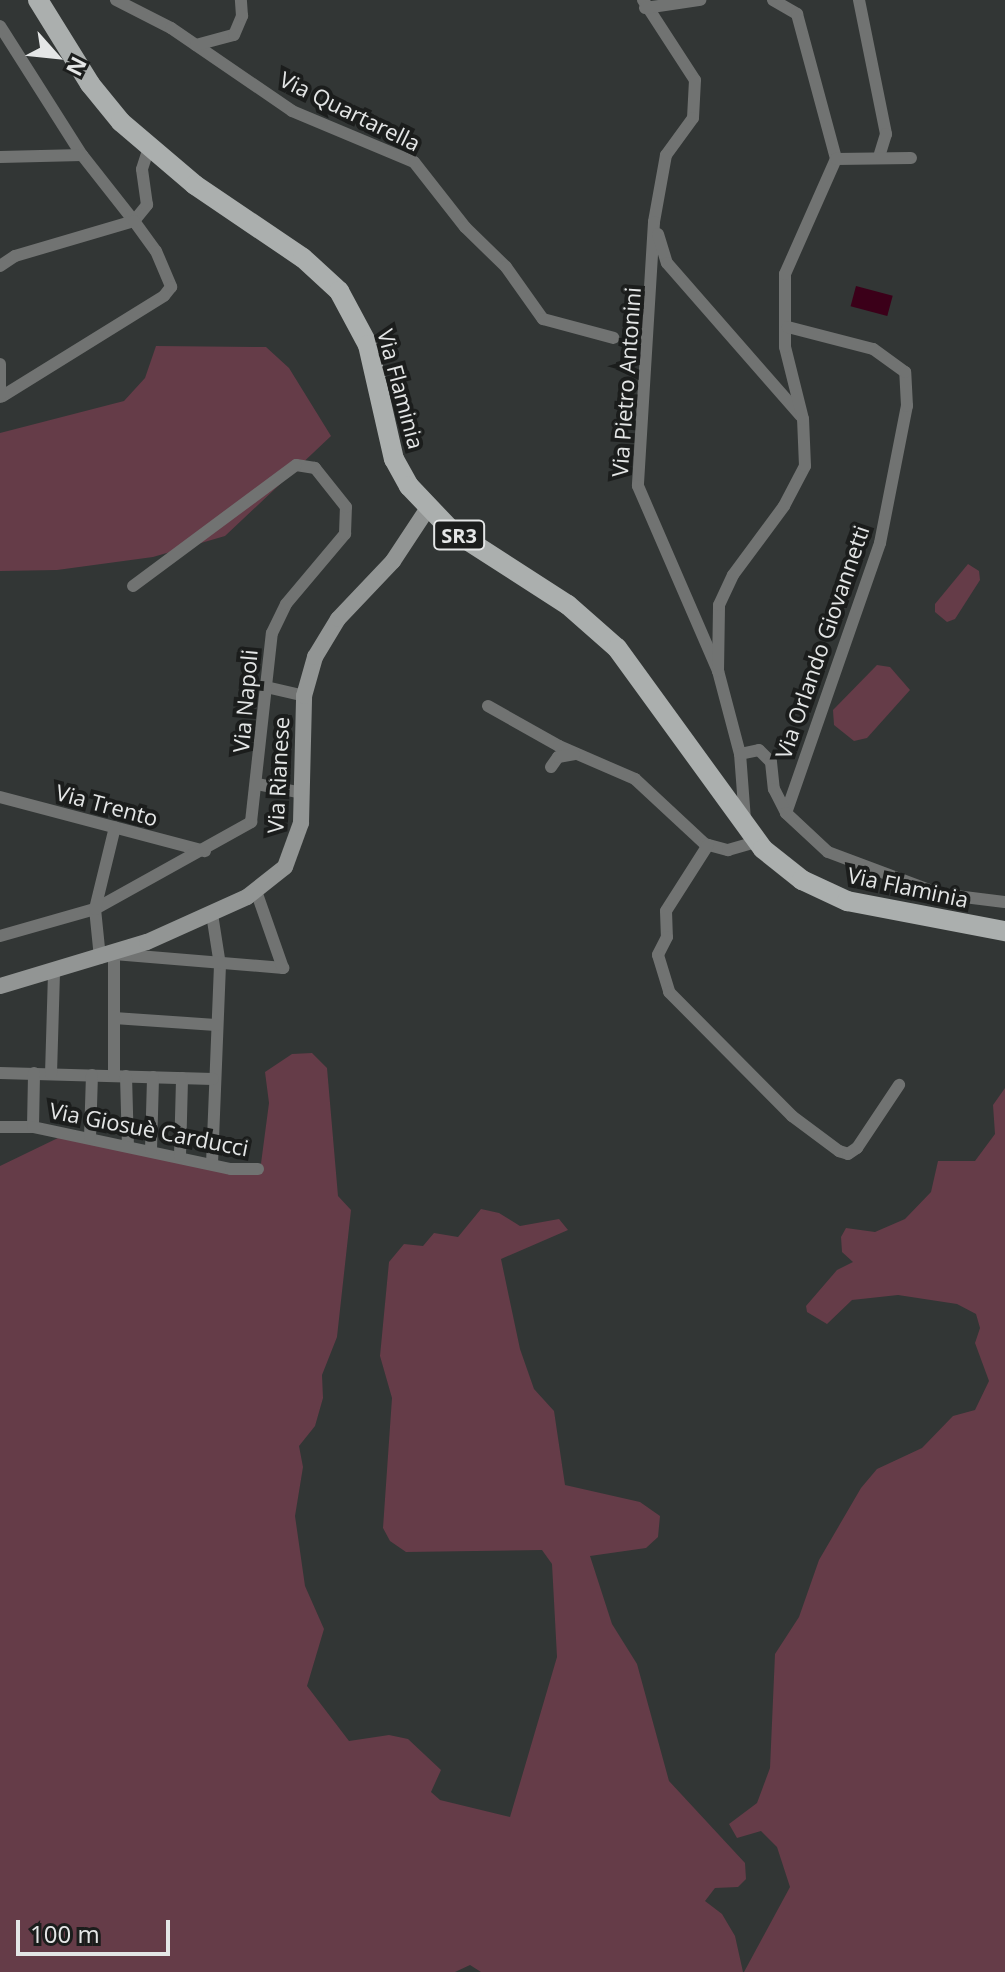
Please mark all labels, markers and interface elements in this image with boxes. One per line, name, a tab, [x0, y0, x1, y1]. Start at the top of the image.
north arrow	[16, 16, 96, 96]
text: N	[60, 52, 95, 82]
street label: Via Quartarella	[275, 66, 425, 156]
street label: Via Pietro Antonini	[606, 286, 646, 478]
street label: Via Flaminia	[372, 326, 430, 452]
road number: SR3	[433, 519, 485, 551]
street label: Via Orlando Giovannetti	[770, 522, 874, 762]
street label: Via Napoli	[227, 648, 263, 754]
street label: Via Rianese	[262, 716, 294, 834]
street label: Via Trento	[53, 779, 161, 831]
street label: Via Flaminia	[845, 861, 971, 913]
street label: Via Giosuè Carducci	[47, 1097, 251, 1161]
scale bar	[20, 1904, 174, 1954]
text: 100 m	[30, 1917, 100, 1950]

